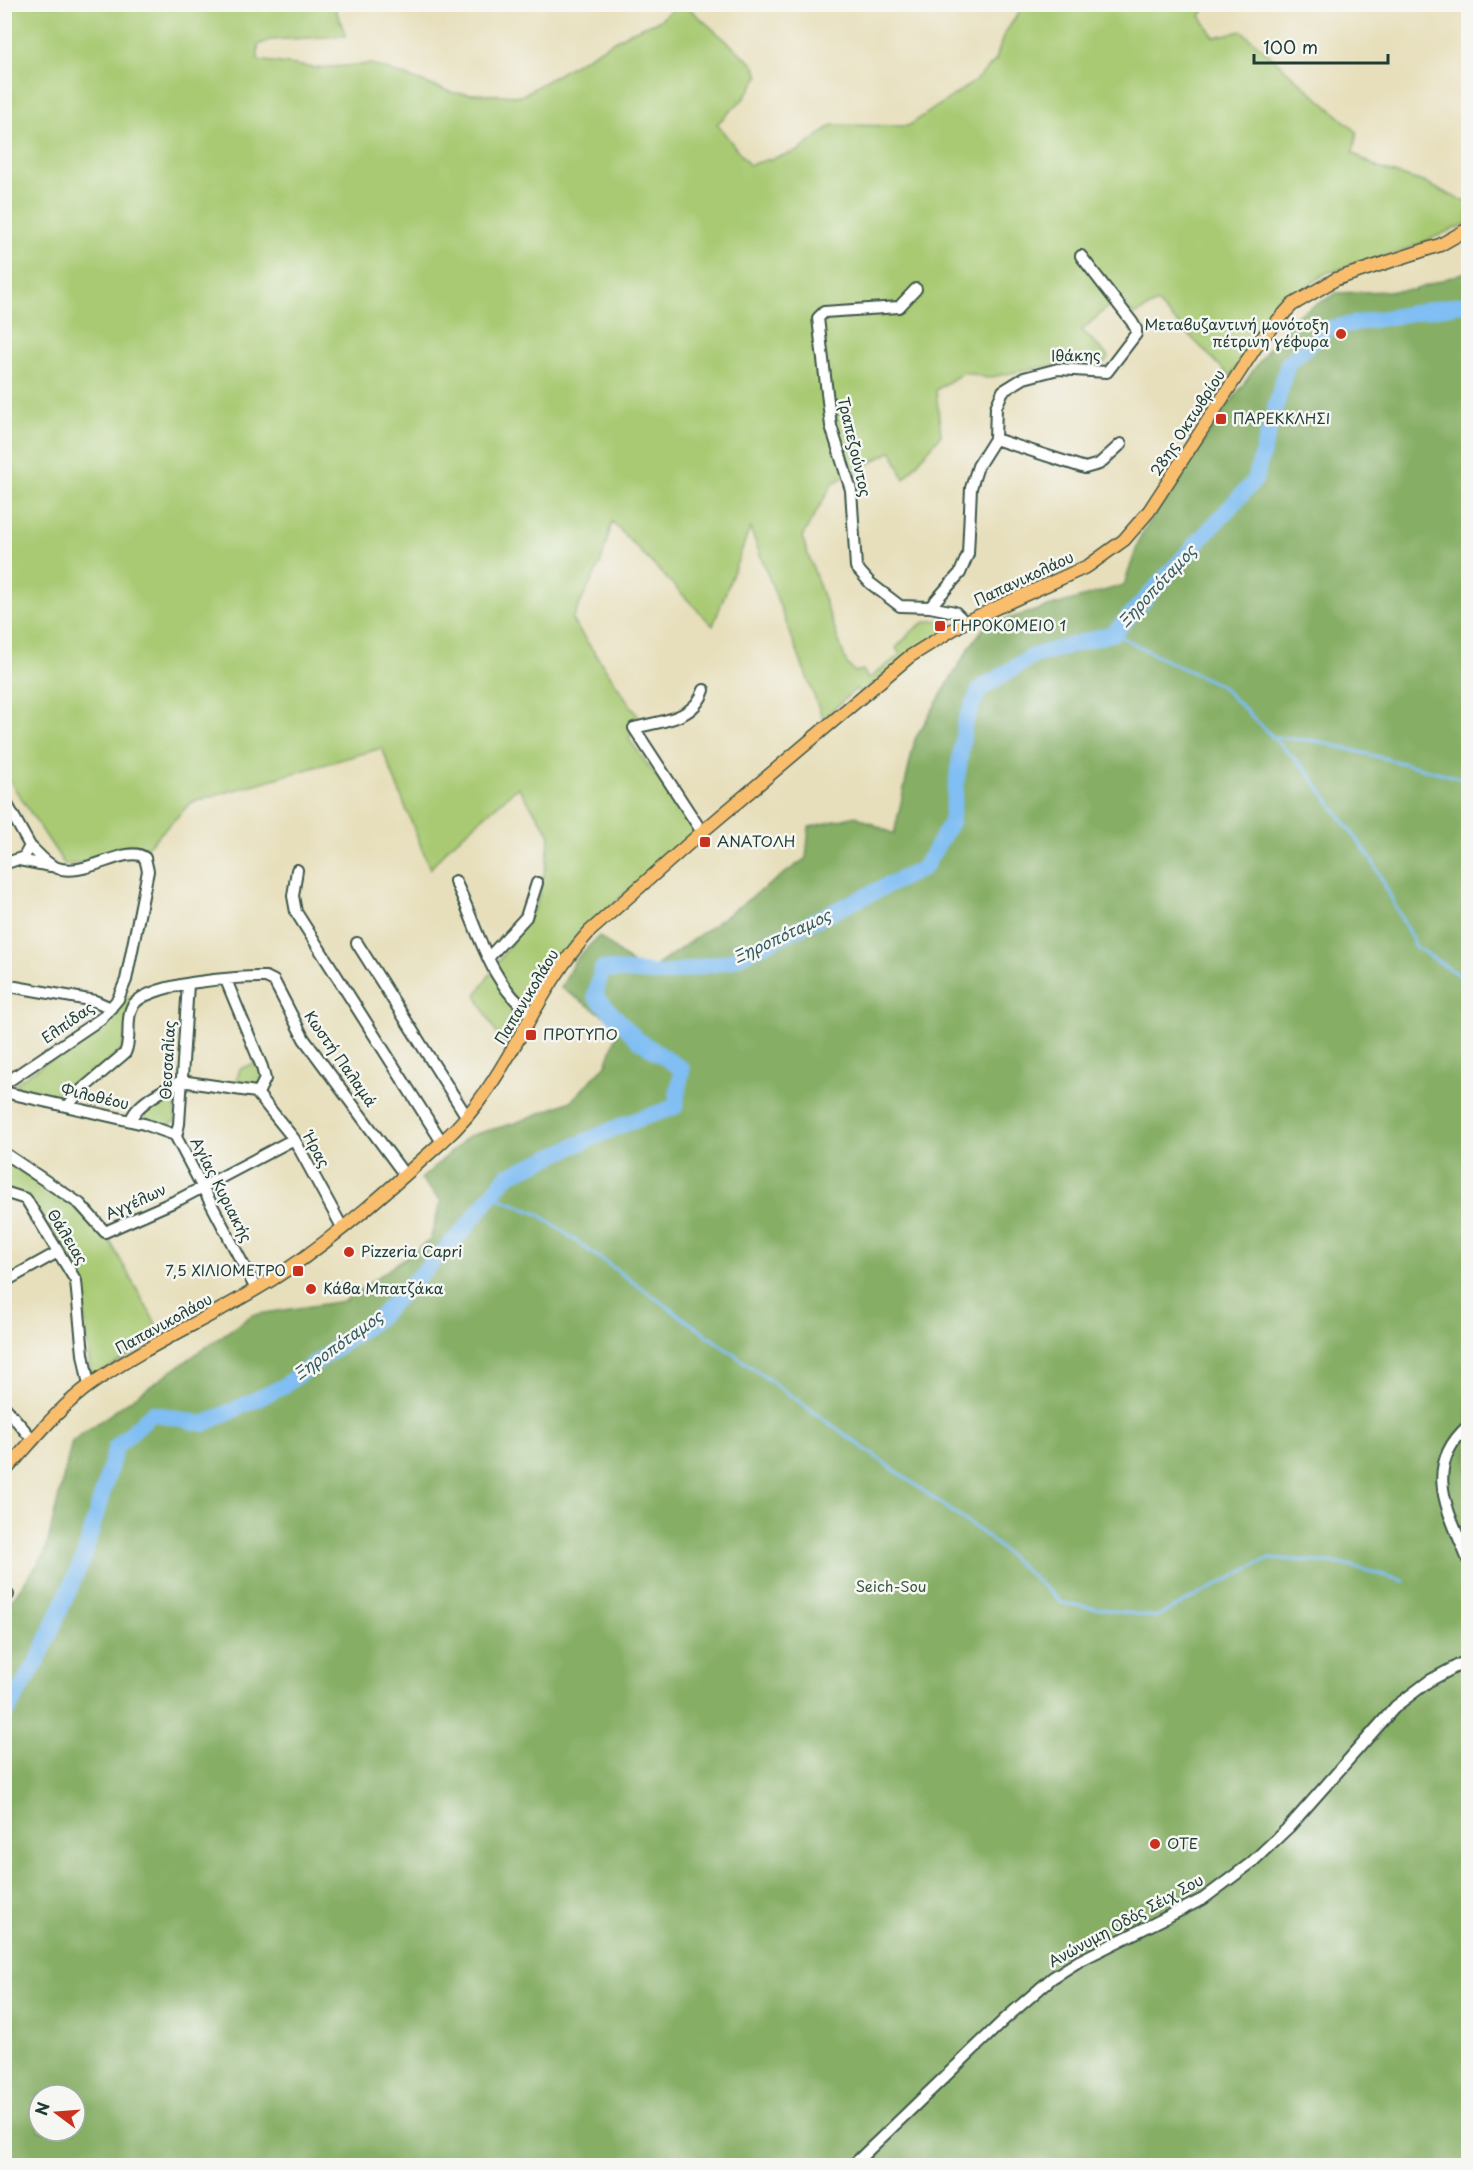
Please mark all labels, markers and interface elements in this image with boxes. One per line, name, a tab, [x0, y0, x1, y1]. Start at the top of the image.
scale bar	[1254, 27, 1388, 65]
text: 100 m	[1263, 33, 1318, 60]
place label: Μεταβυζαντινή μονότοξη πέτρινη γέφυρα	[1144, 312, 1329, 352]
marker: Μεταβυζαντινή μονότοξη πέτρινη γέφυρα	[1334, 327, 1348, 341]
street label: Ιθάκης	[1051, 343, 1101, 366]
street label: 28ης Οκτωβρίου	[1144, 364, 1230, 480]
street label: Τραπεζούντος	[833, 394, 878, 499]
place label: ΠΑΡΕΚΚΛΗΣΙ	[1233, 406, 1330, 429]
marker: ΠΑΡΕΚΚΛΗΣΙ	[1214, 412, 1228, 426]
water label: Ξηροπόταμος	[1112, 538, 1202, 632]
street label: Παπανικολάου	[970, 544, 1077, 611]
place label: ΓΗΡΟΚΟΜΕΙΟ 1	[952, 613, 1066, 636]
marker: ΓΗΡΟΚΟΜΕΙΟ 1	[933, 619, 947, 633]
place label: ΑΝΑΤΟΛΗ	[717, 829, 795, 852]
marker: ΑΝΑΤΟΛΗ	[698, 835, 712, 849]
water label: Ξηροπόταμος	[729, 901, 836, 968]
street label: Παπανικολάου	[488, 944, 563, 1048]
street label: Ελπίδας	[36, 995, 98, 1048]
street label: Κωστή Παλαμά	[299, 1005, 383, 1111]
street label: Θεσσαλίας	[153, 1019, 180, 1100]
place label: ΠΡΟΤΥΠΟ	[543, 1022, 618, 1045]
marker: ΠΡΟΤΥΠΟ	[524, 1028, 538, 1042]
street label: Φιλοθέου	[59, 1077, 132, 1115]
street label: Ήρας	[297, 1125, 337, 1172]
street label: Αγίας Κυριακής	[186, 1133, 259, 1246]
street label: Αγγέλων	[101, 1177, 170, 1224]
street label: Θάλειας	[42, 1204, 94, 1269]
place label: Pizzeria Capri	[361, 1239, 462, 1262]
marker: Pizzeria Capri	[342, 1245, 356, 1259]
place label: 7,5 ΧΙΛΙΟΜΕΤΡΟ	[165, 1258, 286, 1281]
marker: 7,5 ΧΙΛΙΟΜΕΤΡΟ	[291, 1264, 305, 1278]
place label: Κάβα Μπατζάκα	[323, 1276, 444, 1299]
marker: Κάβα Μπατζάκα	[304, 1282, 318, 1296]
street label: Παπανικολάου	[111, 1287, 216, 1359]
water label: Ξηροπόταμος	[288, 1303, 388, 1385]
park label: Seich-Sou	[855, 1574, 927, 1597]
place label: ΟΤΕ	[1167, 1831, 1198, 1854]
marker: ΟΤΕ	[1148, 1837, 1162, 1851]
street label: Ανώνυμη Οδός Σέιχ Σου	[1043, 1867, 1207, 1972]
north arrow	[27, 2083, 87, 2143]
text: N	[28, 2099, 55, 2118]

